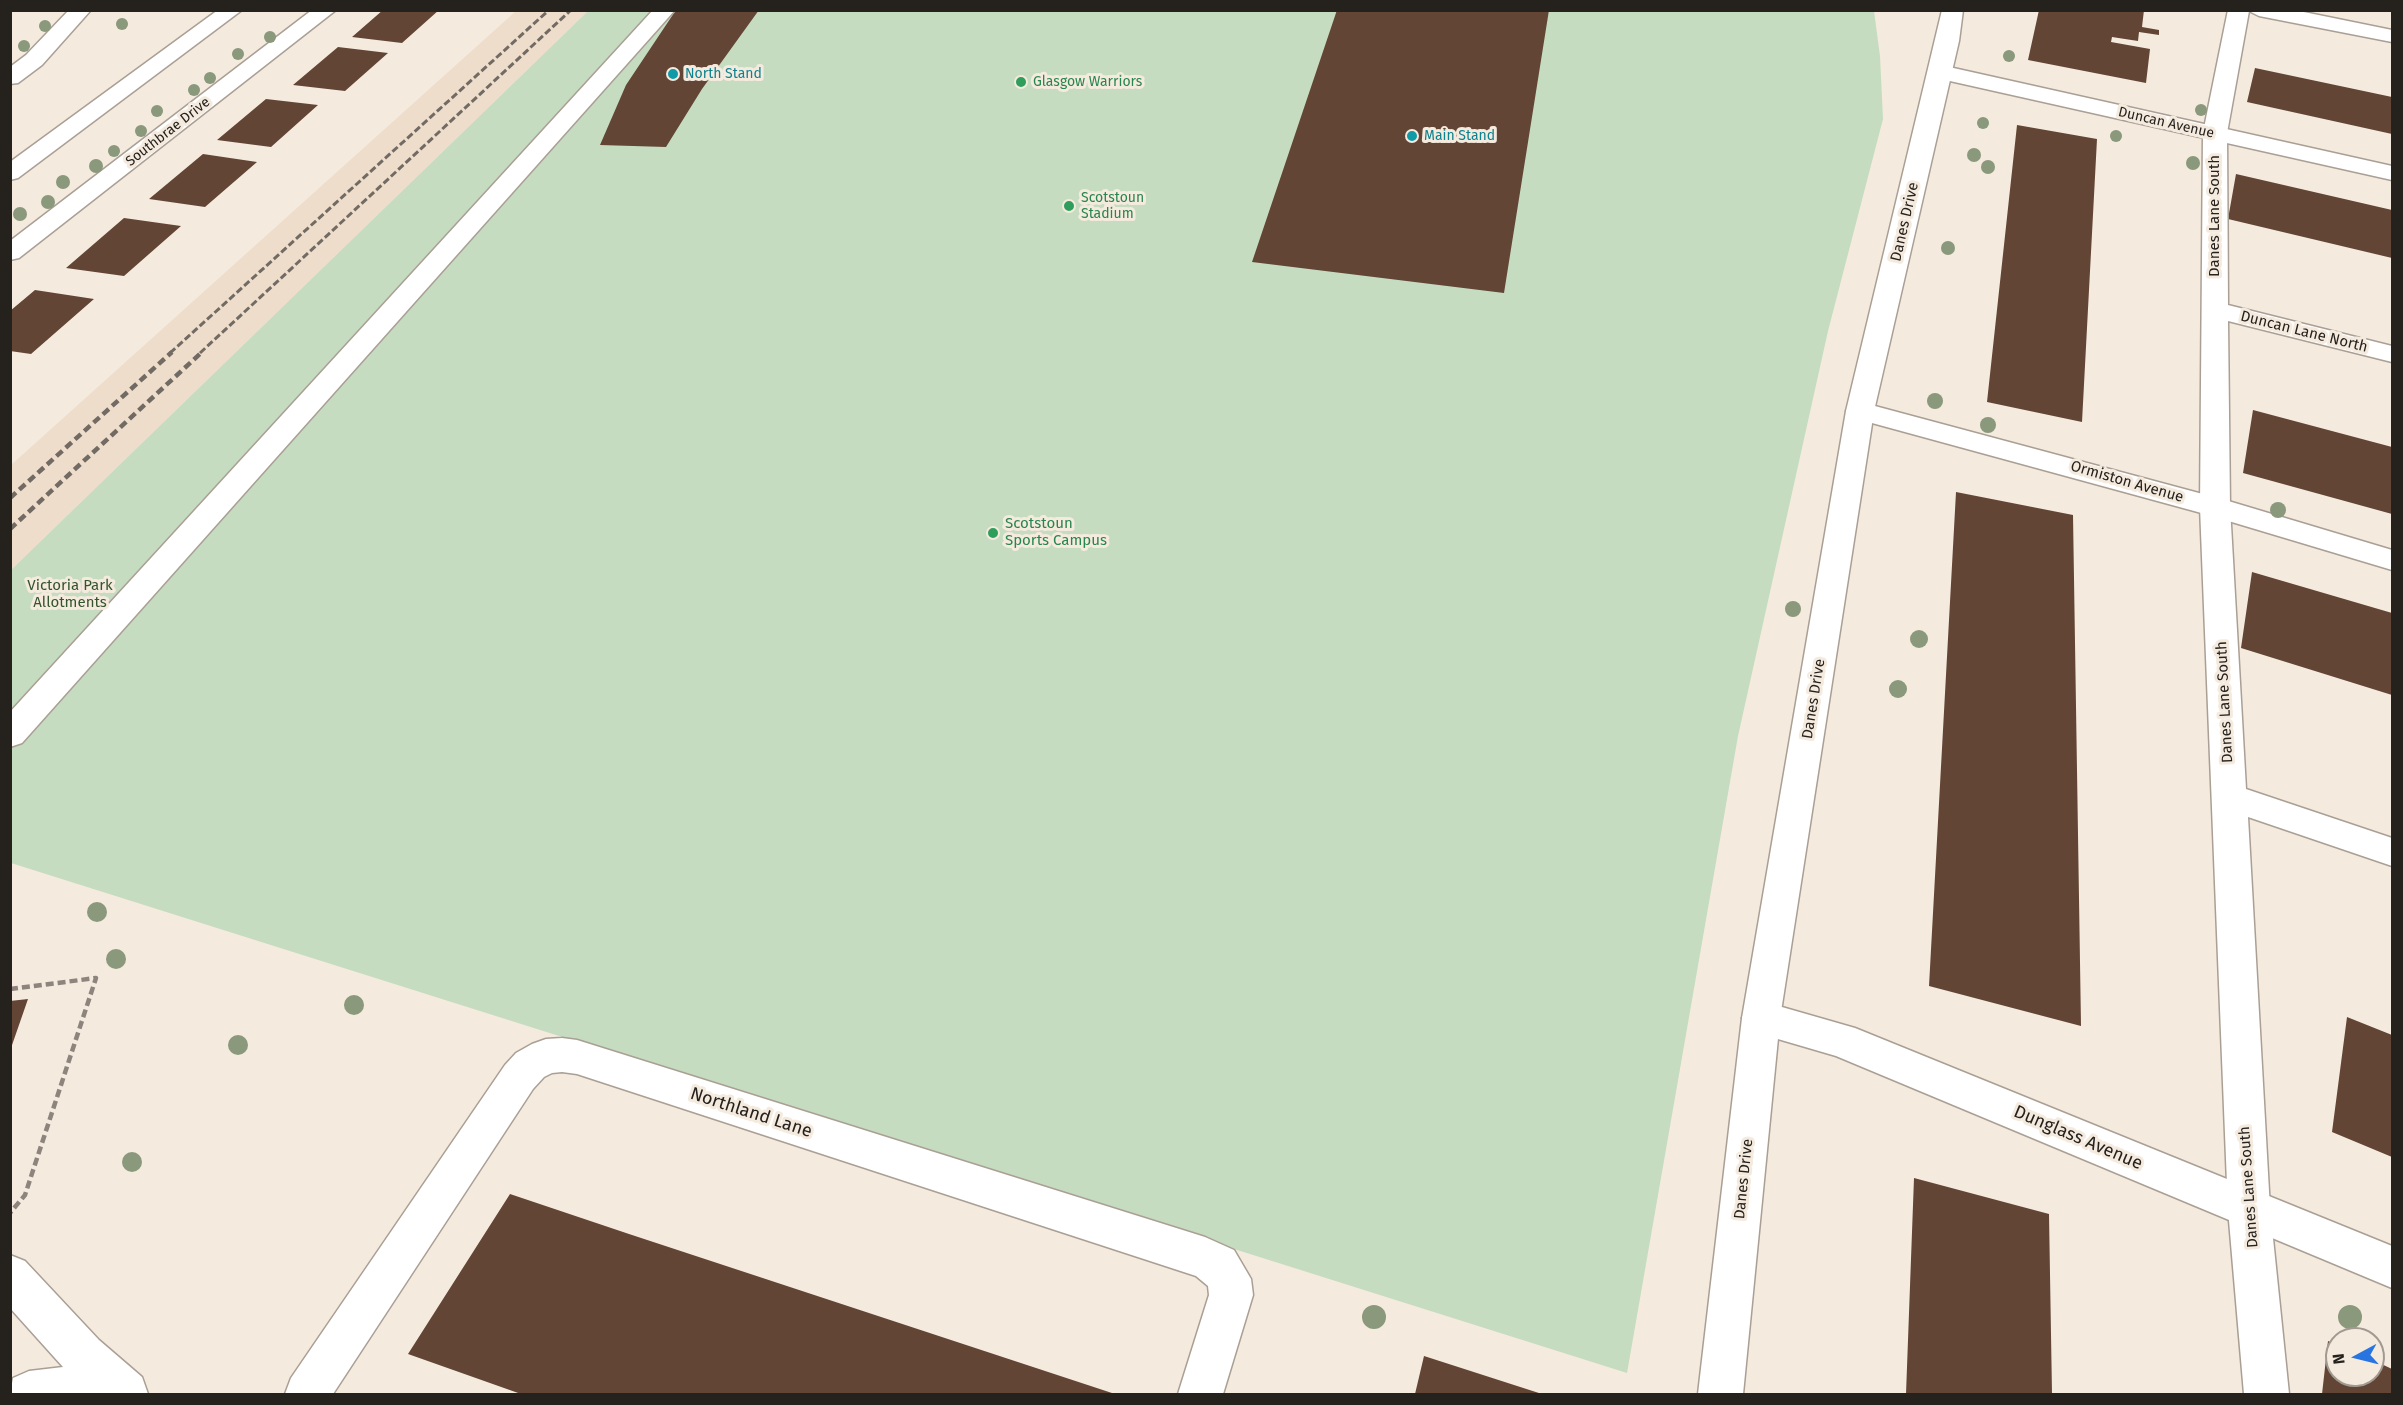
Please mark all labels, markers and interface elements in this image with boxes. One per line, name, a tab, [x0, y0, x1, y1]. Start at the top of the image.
place label: North Stand	[685, 66, 762, 82]
marker: North Stand	[666, 67, 680, 81]
place label: Glasgow Warriors	[1033, 74, 1142, 90]
marker: Glasgow Warriors	[1014, 75, 1028, 89]
street label: Southbrae Drive	[123, 94, 213, 170]
street label: Duncan Avenue	[2116, 104, 2216, 142]
place label: Main Stand	[1424, 128, 1495, 144]
marker: Main Stand	[1405, 129, 1419, 143]
street label: Danes Lane South	[2206, 155, 2224, 277]
street label: Danes Drive	[1887, 181, 1923, 263]
place label: Scotstoun Stadium	[1081, 190, 1144, 222]
marker: Scotstoun Stadium	[1062, 199, 1076, 213]
street label: Duncan Lane North	[2238, 307, 2370, 357]
street label: Ormiston Avenue	[2068, 457, 2186, 507]
place label: Scotstoun Sports Campus	[1005, 515, 1107, 550]
marker: Scotstoun Sports Campus	[986, 526, 1000, 540]
park label: Victoria Park Allotments	[27, 577, 113, 612]
street label: Danes Lane South	[2213, 641, 2237, 763]
street label: Danes Drive	[1799, 658, 1829, 740]
street label: Northland Lane	[687, 1083, 815, 1143]
street label: Dunglass Avenue	[2010, 1101, 2146, 1175]
street label: Danes Lane South	[2236, 1126, 2262, 1248]
street label: Danes Drive	[1731, 1138, 1757, 1220]
north arrow	[2325, 1327, 2385, 1387]
text: N	[2329, 1353, 2349, 1365]

